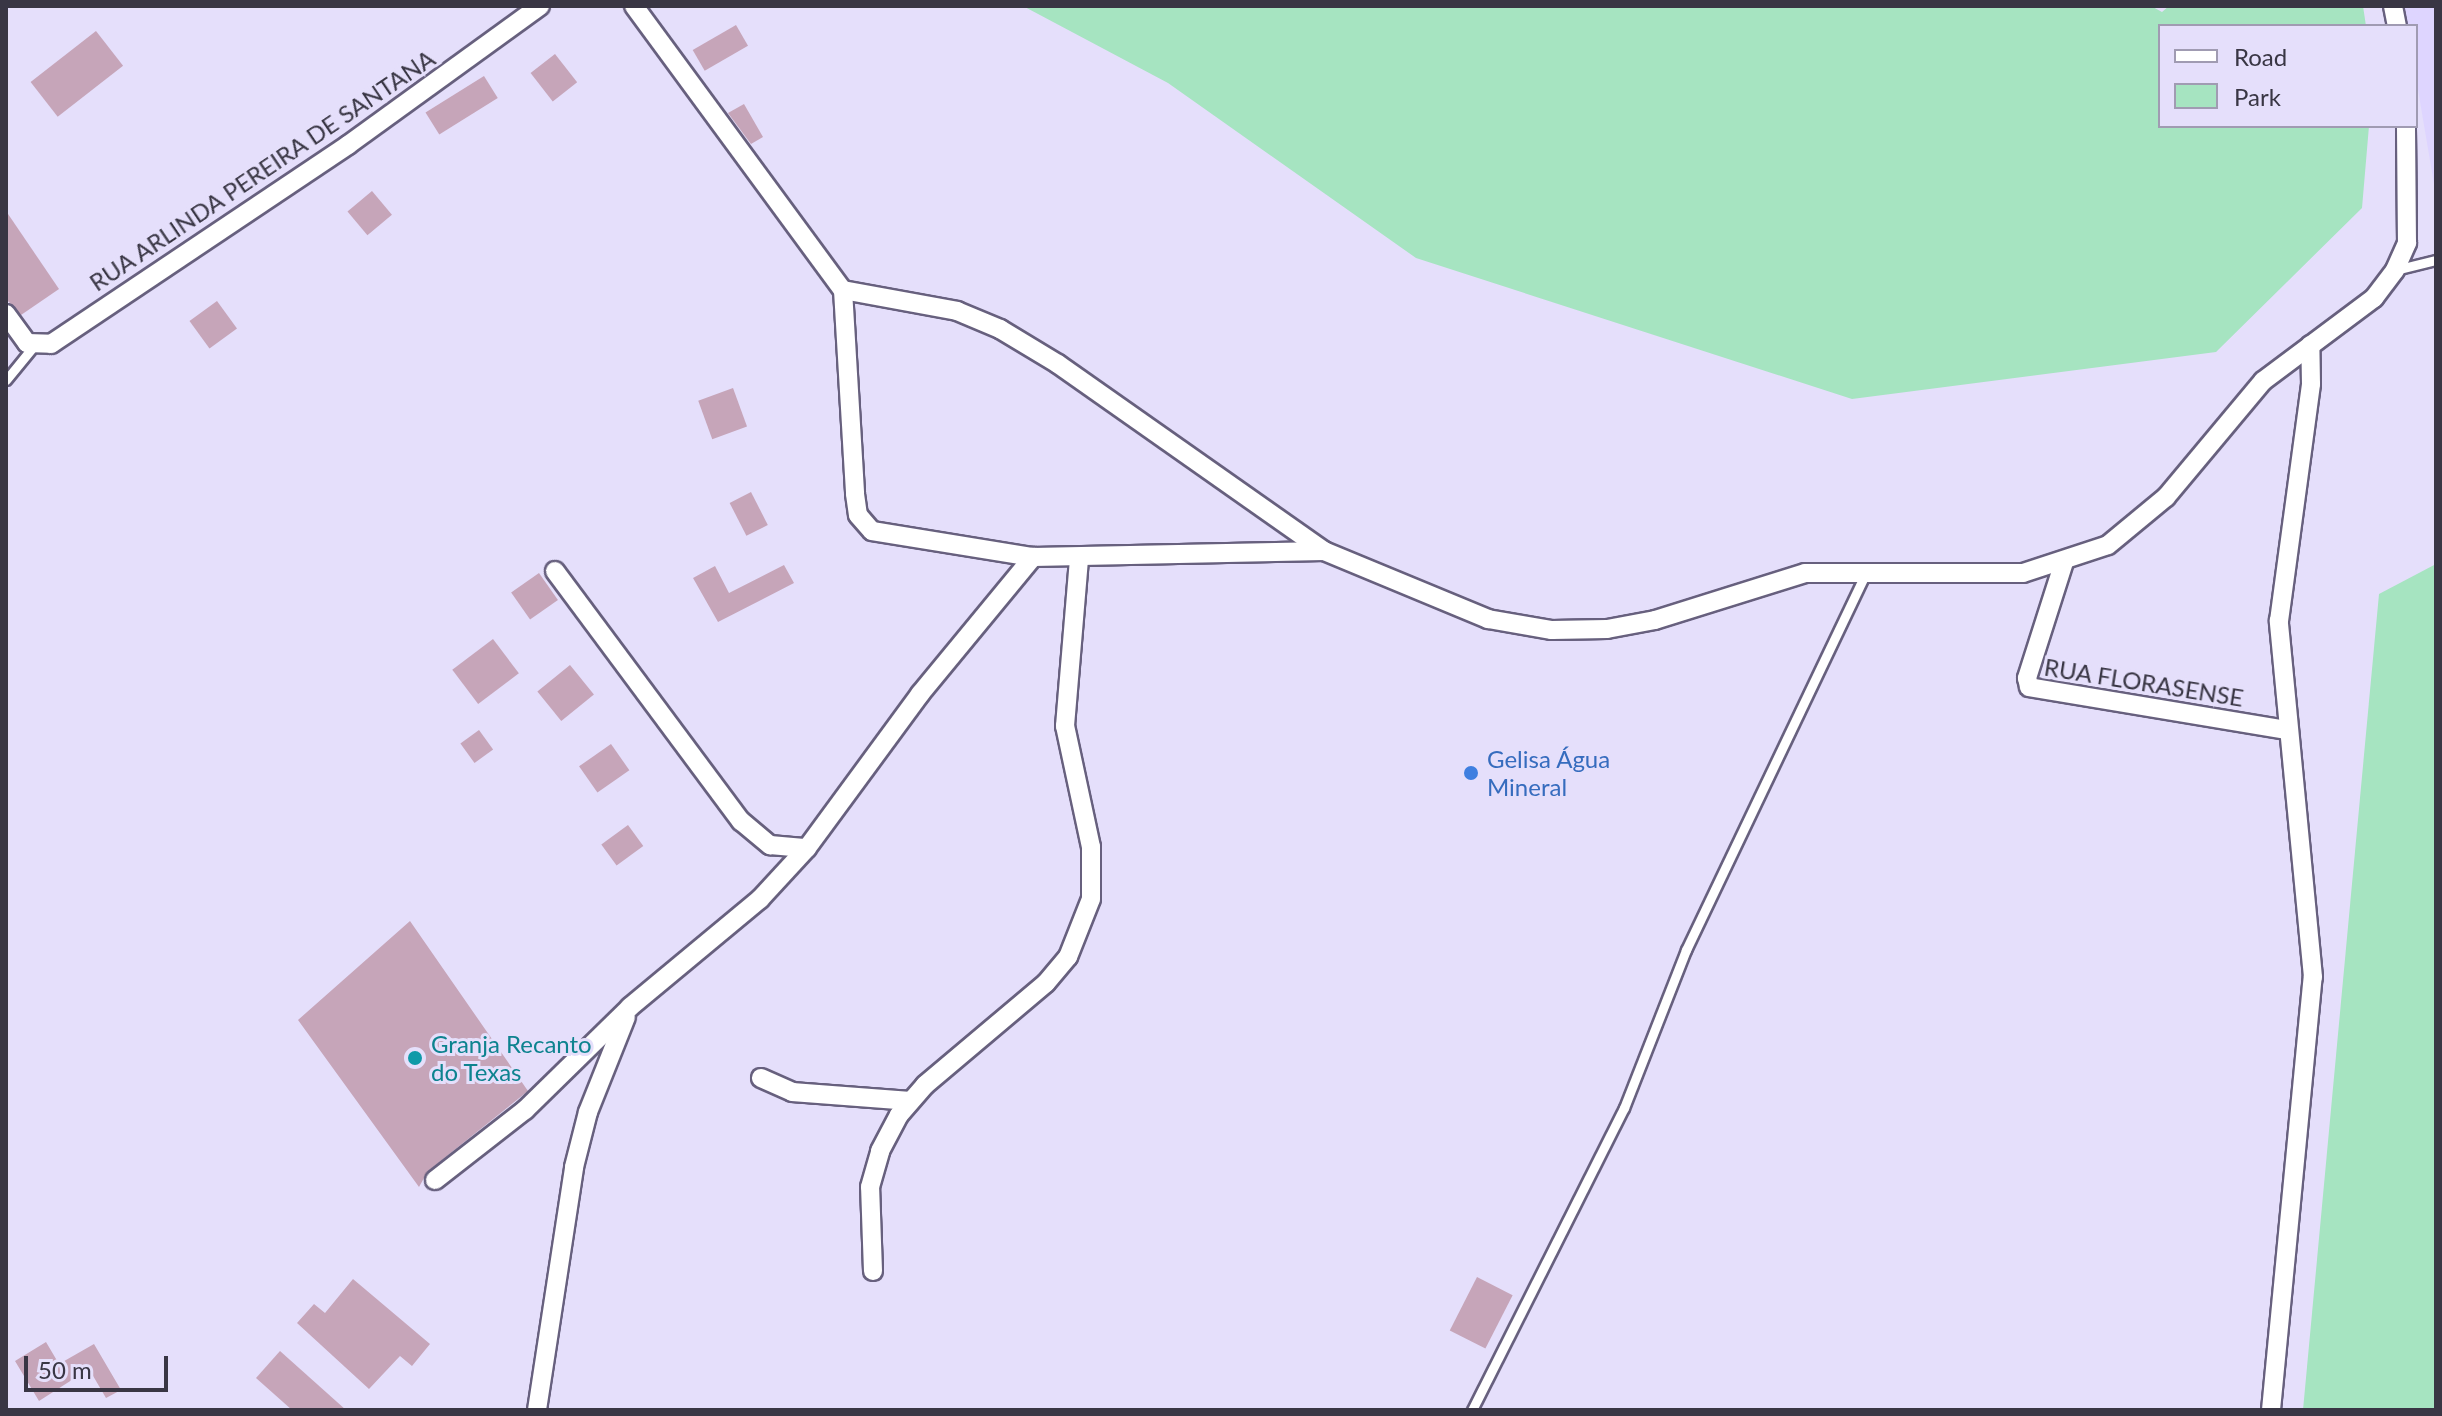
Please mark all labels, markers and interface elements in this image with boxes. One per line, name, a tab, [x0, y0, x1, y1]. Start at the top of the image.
legend	[2158, 24, 2418, 128]
street label: RUA ARLINDA PEREIRA DE SANTANA	[83, 42, 441, 298]
text: Road	[2234, 42, 2287, 71]
text: Park	[2234, 82, 2281, 111]
street label: RUA FLORASENSE	[2042, 652, 2246, 712]
place label: Gelisa Água Mineral	[1487, 745, 1611, 801]
marker: Gelisa Água Mineral	[1462, 764, 1480, 782]
place label: Granja Recanto do Texas	[431, 1030, 592, 1086]
marker: Granja Recanto do Texas	[406, 1049, 424, 1067]
scale bar	[28, 1340, 172, 1390]
text: 50 m	[38, 1355, 92, 1384]

